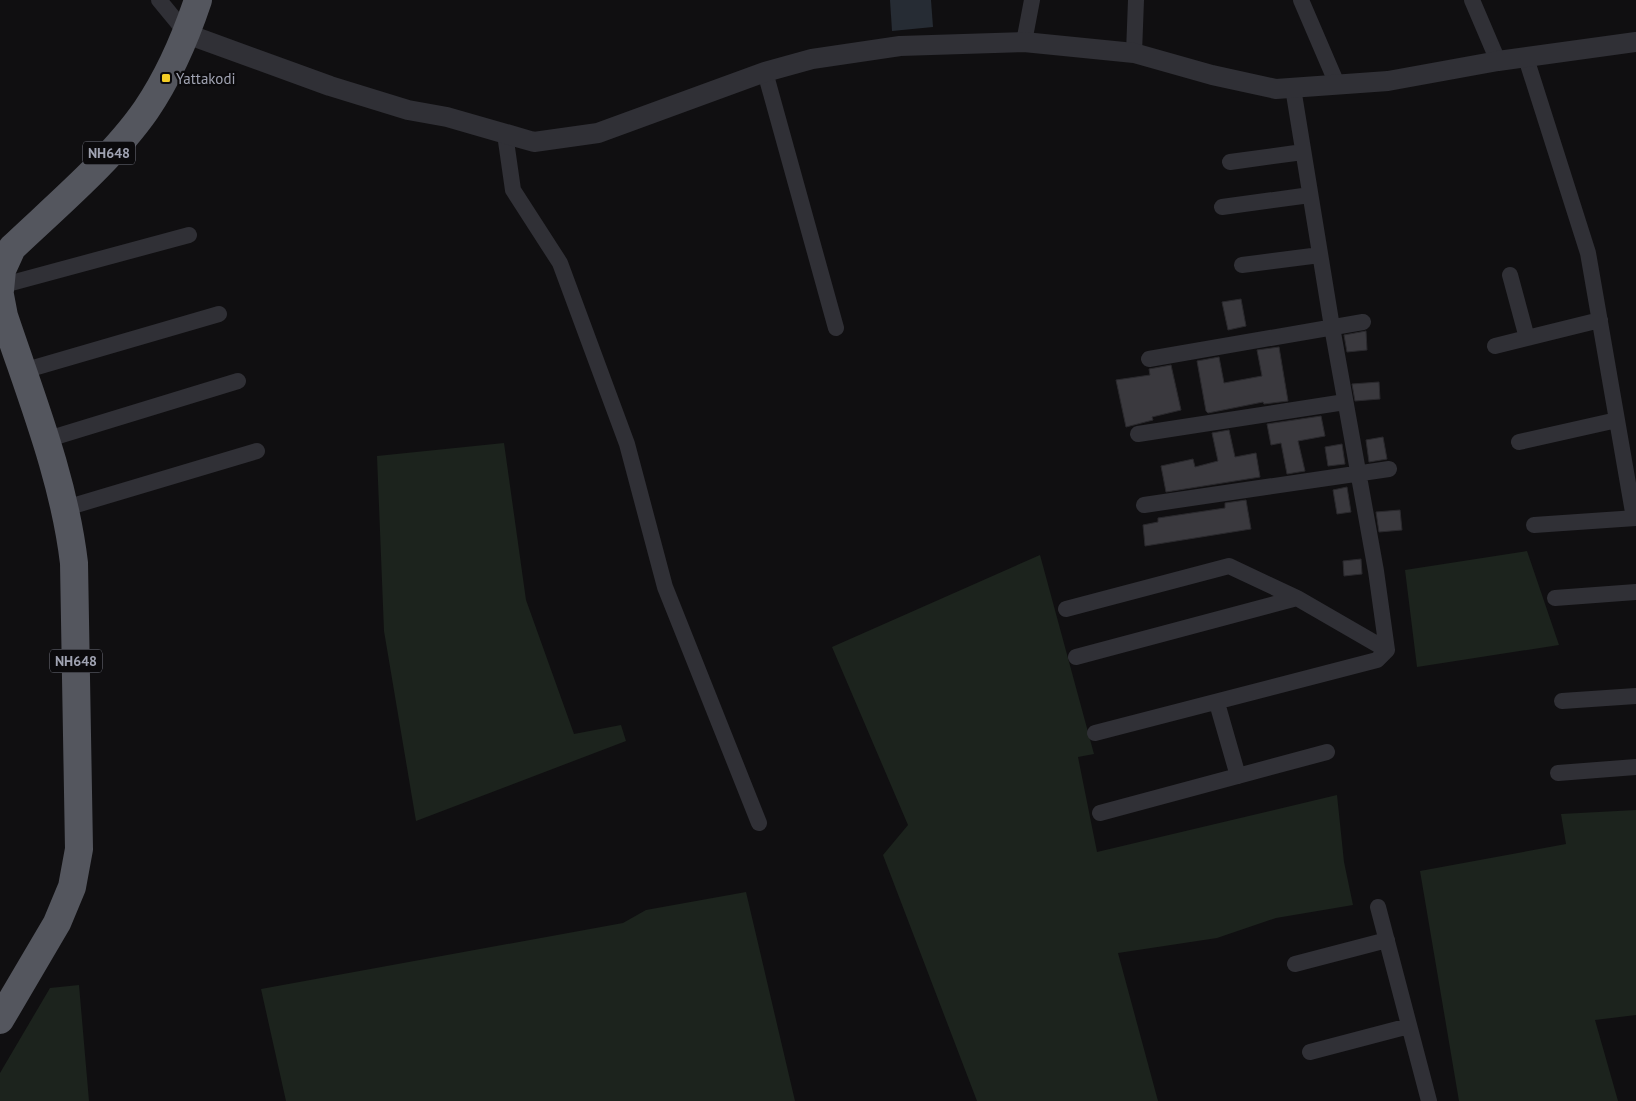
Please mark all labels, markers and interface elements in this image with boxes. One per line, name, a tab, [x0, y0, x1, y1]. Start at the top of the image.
place label: Yattakodi	[176, 69, 235, 88]
marker: Yattakodi	[160, 72, 172, 84]
road number: NH648	[83, 142, 135, 164]
road number: NH648	[50, 649, 102, 672]

